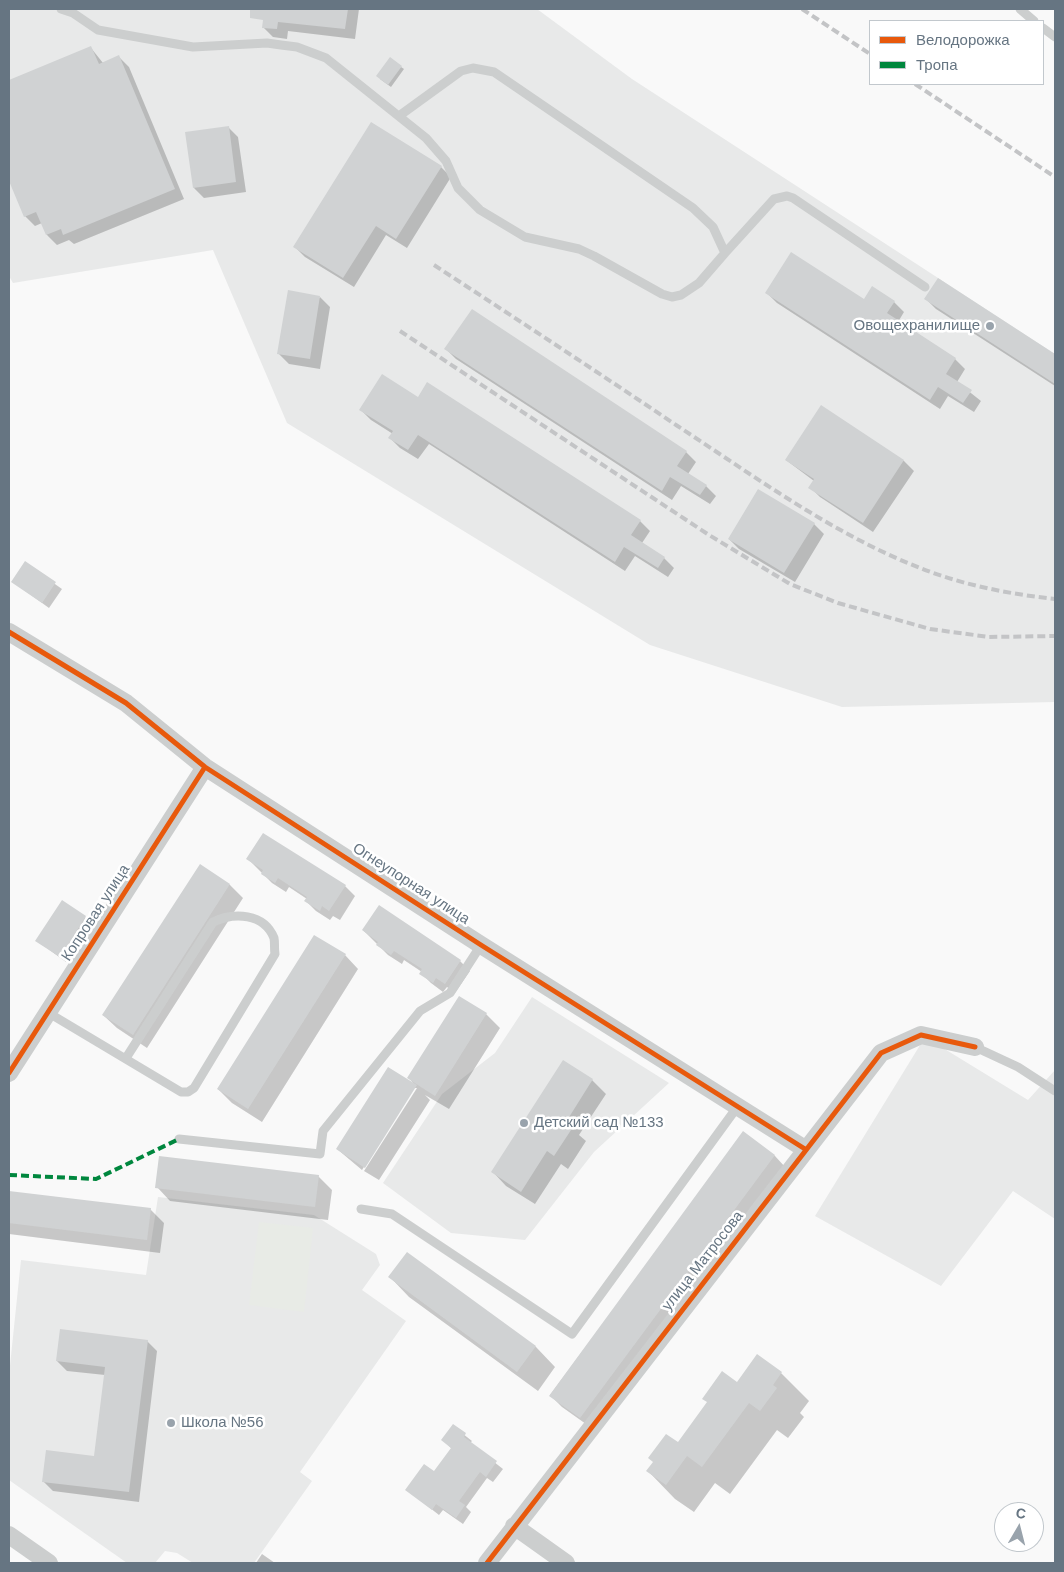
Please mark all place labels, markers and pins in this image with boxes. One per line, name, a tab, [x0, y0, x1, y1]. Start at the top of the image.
place label: Овощехранилище	[854, 317, 980, 335]
marker: Овощехранилище	[984, 320, 996, 332]
place label: Детский сад №133	[534, 1114, 664, 1132]
marker: Детский сад №133	[518, 1117, 530, 1129]
place label: Школа №56	[181, 1414, 264, 1432]
marker: Школа №56	[165, 1417, 177, 1429]

